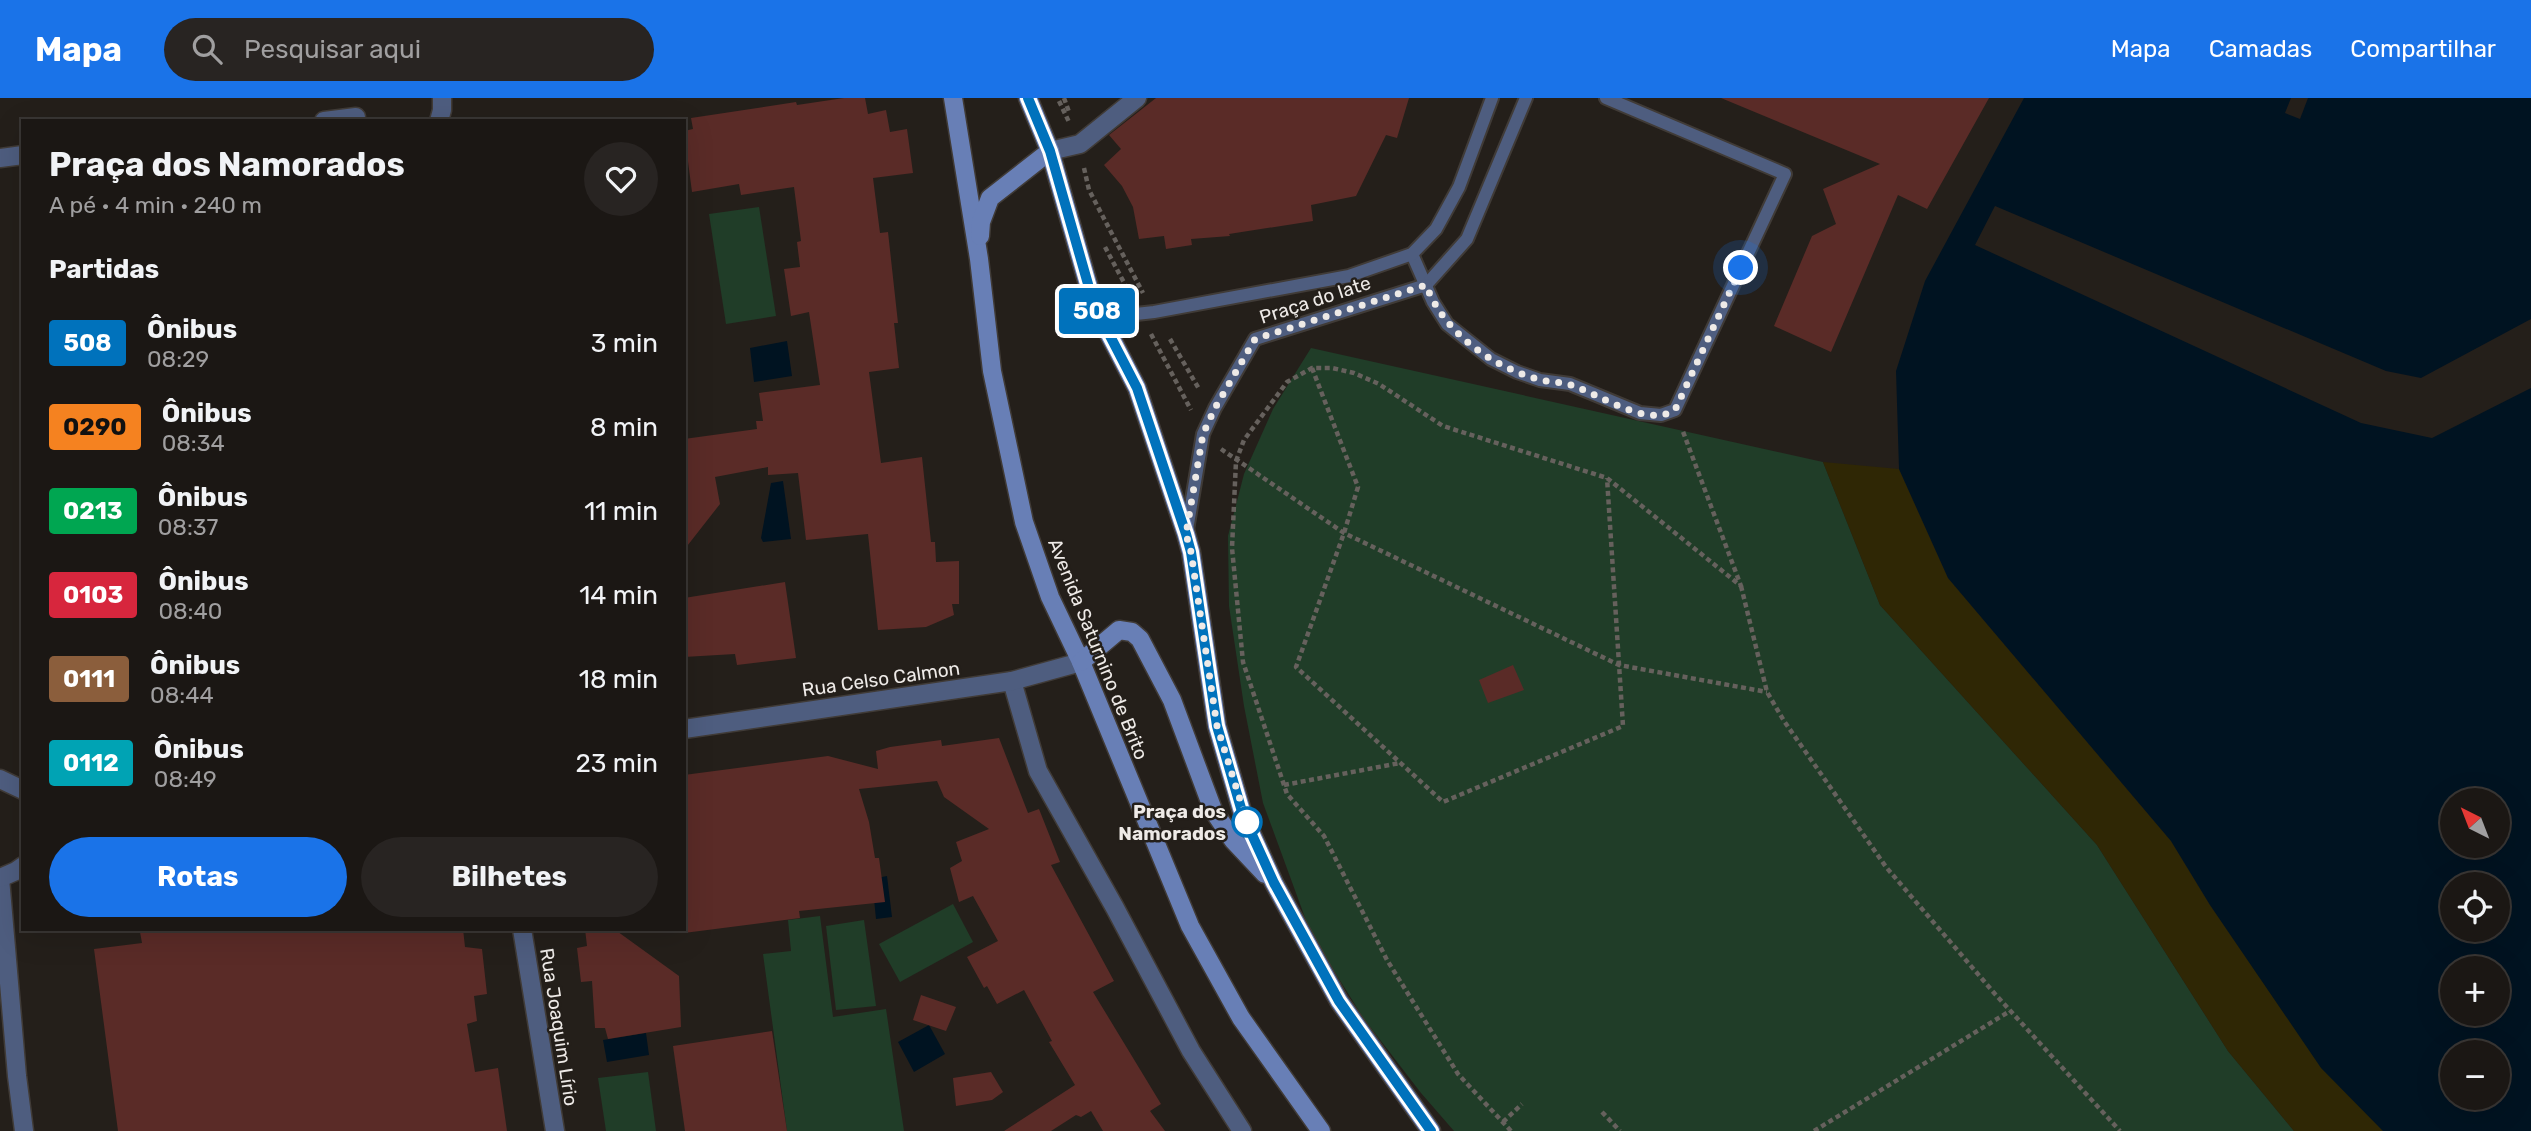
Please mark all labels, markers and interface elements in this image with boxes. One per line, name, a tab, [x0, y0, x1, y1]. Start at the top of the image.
search box	[164, 18, 654, 81]
text: Mapa	[35, 30, 122, 69]
icon: search	[188, 30, 226, 68]
text: Pesquisar aqui	[244, 34, 421, 65]
text: Mapa	[2111, 35, 2171, 63]
text: Camadas	[2209, 35, 2312, 63]
text: Compartilhar	[2350, 35, 2496, 63]
button: heart	[584, 142, 658, 216]
text: Praça dos Namorados	[49, 145, 405, 184]
text: A pé · 4 min · 240 m	[49, 191, 262, 219]
your location	[1723, 250, 1758, 285]
text: Partidas	[49, 254, 159, 285]
street label: Praça do Iate	[1256, 271, 1374, 329]
line badge: 508	[1057, 288, 1137, 334]
text: 508	[1073, 297, 1121, 325]
text: Ônibus	[147, 314, 237, 345]
text: 3 min	[591, 328, 658, 359]
text: 508	[63, 329, 112, 357]
text: 08:29	[147, 345, 209, 373]
text: Ônibus	[162, 398, 252, 429]
text: 8 min	[590, 412, 658, 443]
text: 0290	[63, 413, 127, 441]
text: 08:34	[162, 429, 225, 457]
text: Ônibus	[158, 482, 248, 513]
text: 11 min	[584, 496, 658, 527]
text: 0213	[63, 497, 123, 525]
text: 08:37	[158, 513, 218, 541]
street label: Avenida Saturnino de Brito	[1043, 535, 1153, 763]
text: Ônibus	[158, 566, 249, 597]
text: 14 min	[579, 580, 658, 611]
text: 0103	[63, 581, 123, 609]
text: 08:40	[158, 597, 222, 625]
text: Ônibus	[150, 650, 240, 681]
street label: Rua Celso Calmon	[801, 657, 961, 701]
text: 18 min	[579, 664, 658, 695]
text: 0111	[63, 665, 115, 693]
text: 08:44	[150, 681, 214, 709]
text: Ônibus	[154, 734, 244, 765]
text: 23 min	[576, 748, 658, 779]
text: 0112	[63, 749, 119, 777]
text: 08:49	[154, 765, 217, 793]
north arrow	[2440, 788, 2510, 858]
map controls	[2440, 788, 2510, 1110]
place label: Praça dos Namorados	[1118, 800, 1226, 845]
marker: Praça dos Namorados	[1232, 807, 1262, 837]
button: Rotas	[49, 837, 347, 917]
button: Bilhetes	[361, 837, 658, 917]
button: locate	[2440, 872, 2510, 942]
street label: Rua Joaquim Lírio	[535, 946, 583, 1108]
button: +	[2440, 956, 2510, 1026]
button: −	[2440, 1040, 2510, 1110]

